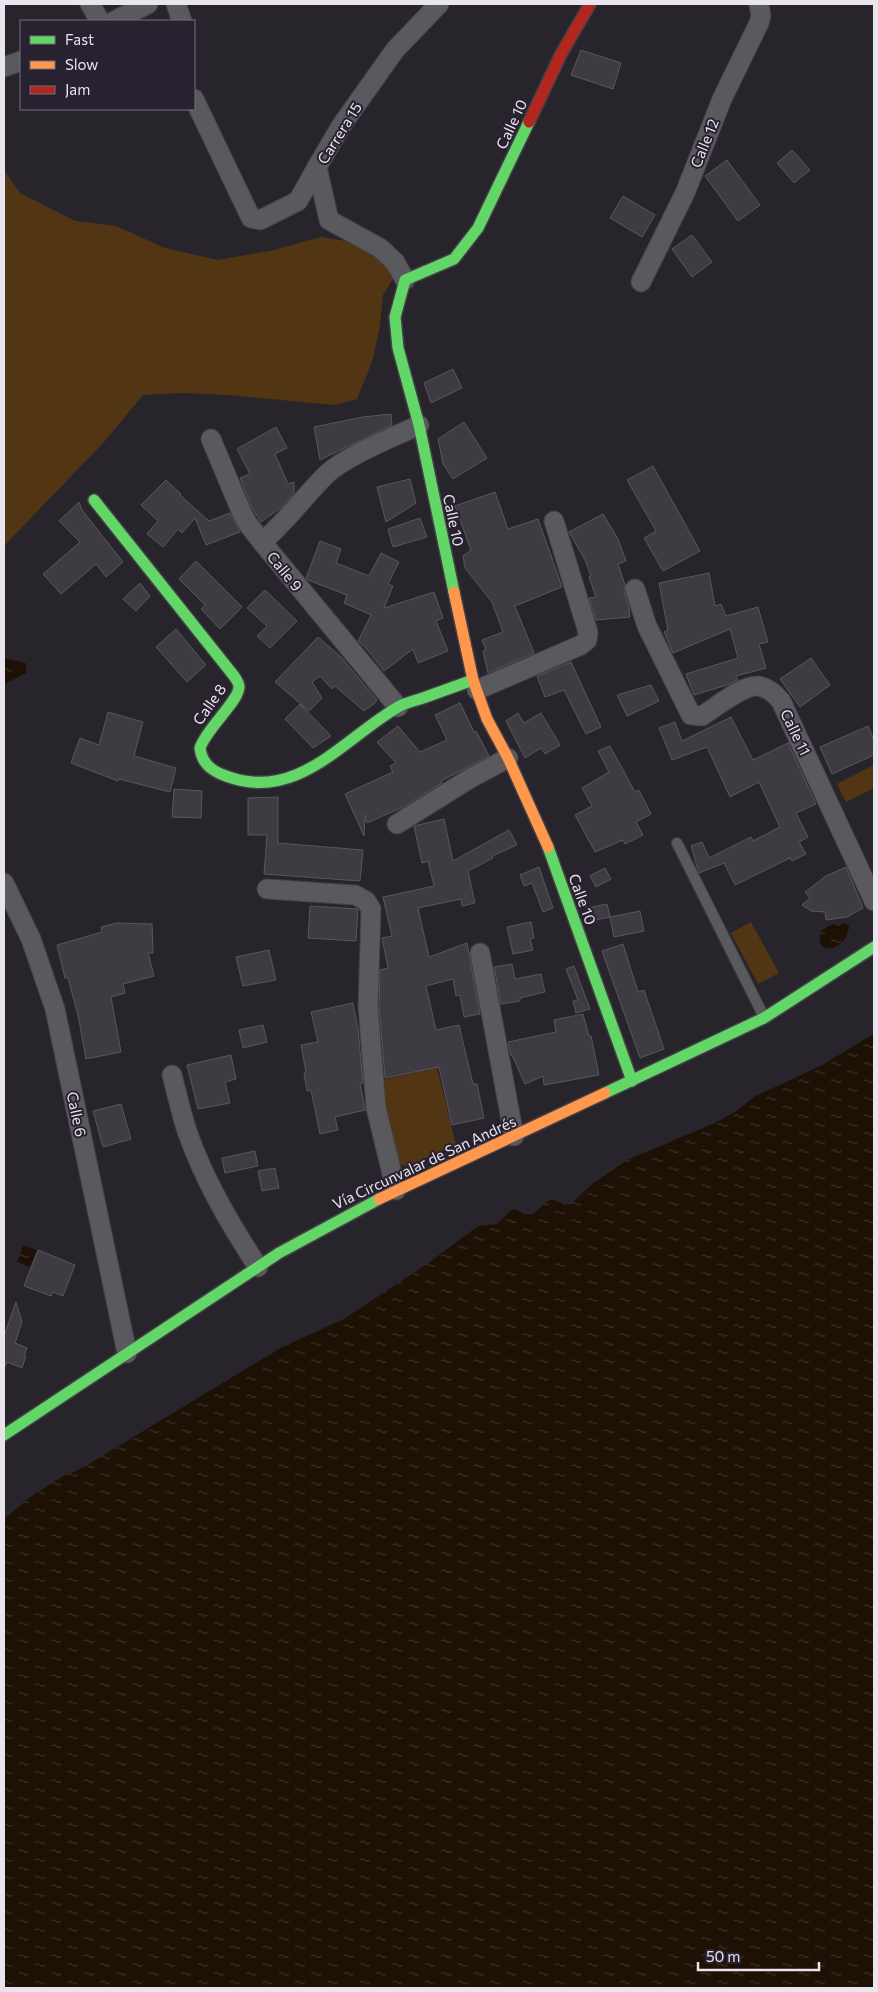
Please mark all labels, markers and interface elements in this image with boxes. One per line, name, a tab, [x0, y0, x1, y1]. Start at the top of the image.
legend	[20, 20, 195, 110]
text: Fast	[65, 30, 94, 48]
text: Slow	[65, 55, 98, 73]
text: Jam	[65, 80, 90, 98]
street label: Calle 10	[492, 96, 530, 152]
street label: Carrera 15	[313, 99, 365, 167]
street label: Calle 12	[686, 116, 722, 170]
street label: Calle 10	[440, 492, 468, 548]
street label: Calle 9	[264, 548, 306, 594]
street label: Calle 8	[189, 680, 229, 728]
street label: Calle 11	[777, 706, 815, 758]
street label: Calle 10	[566, 871, 600, 927]
street label: Calle 6	[63, 1090, 91, 1138]
street label: Vía Circunvalar de San Andrés	[329, 1111, 519, 1212]
scale bar	[698, 1940, 819, 1972]
text: 50 m	[706, 1947, 740, 1965]

